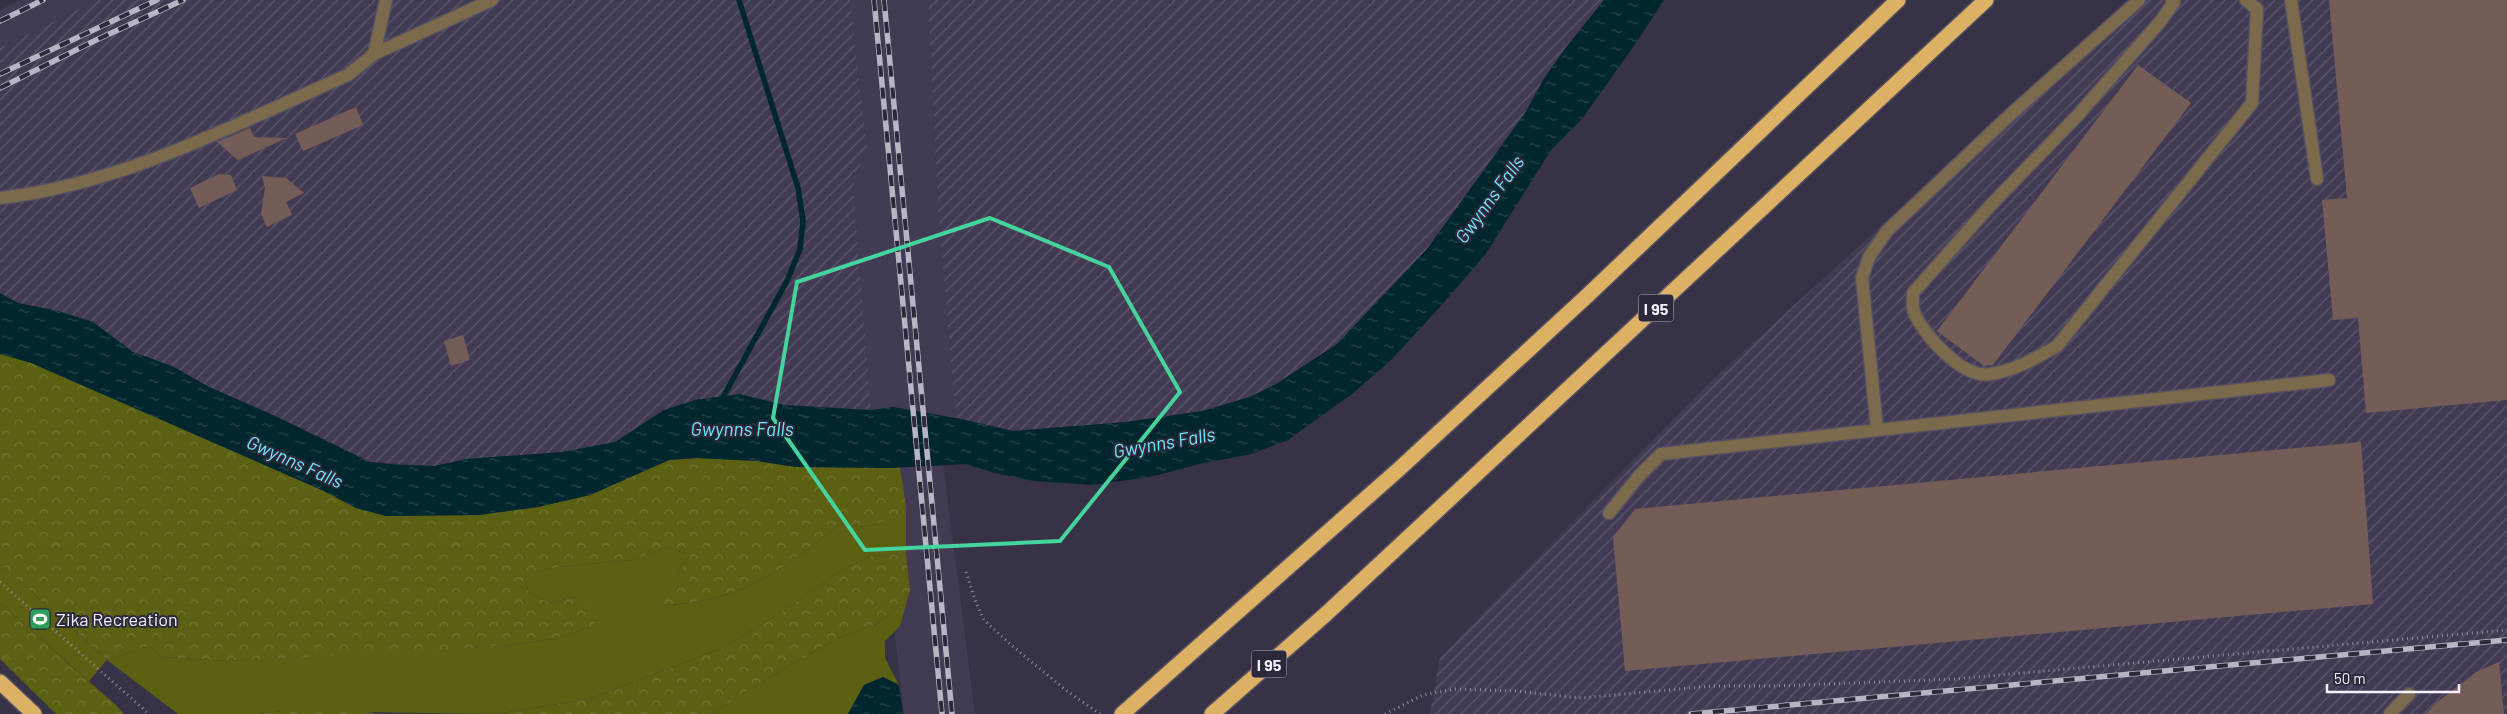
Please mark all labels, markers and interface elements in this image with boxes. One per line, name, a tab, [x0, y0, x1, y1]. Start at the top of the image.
water label: Gwynns Falls	[1449, 150, 1529, 247]
road number: I 95	[1638, 294, 1674, 322]
water label: Gwynns Falls	[690, 417, 794, 440]
water label: Gwynns Falls	[1111, 422, 1217, 462]
water label: Gwynns Falls	[243, 430, 347, 493]
sports icon: Zika Recreation	[28, 607, 52, 631]
place label: Zika Recreation	[56, 608, 178, 630]
road number: I 95	[1252, 651, 1286, 678]
scale bar	[2327, 662, 2460, 694]
text: 50 m	[2334, 669, 2366, 687]

